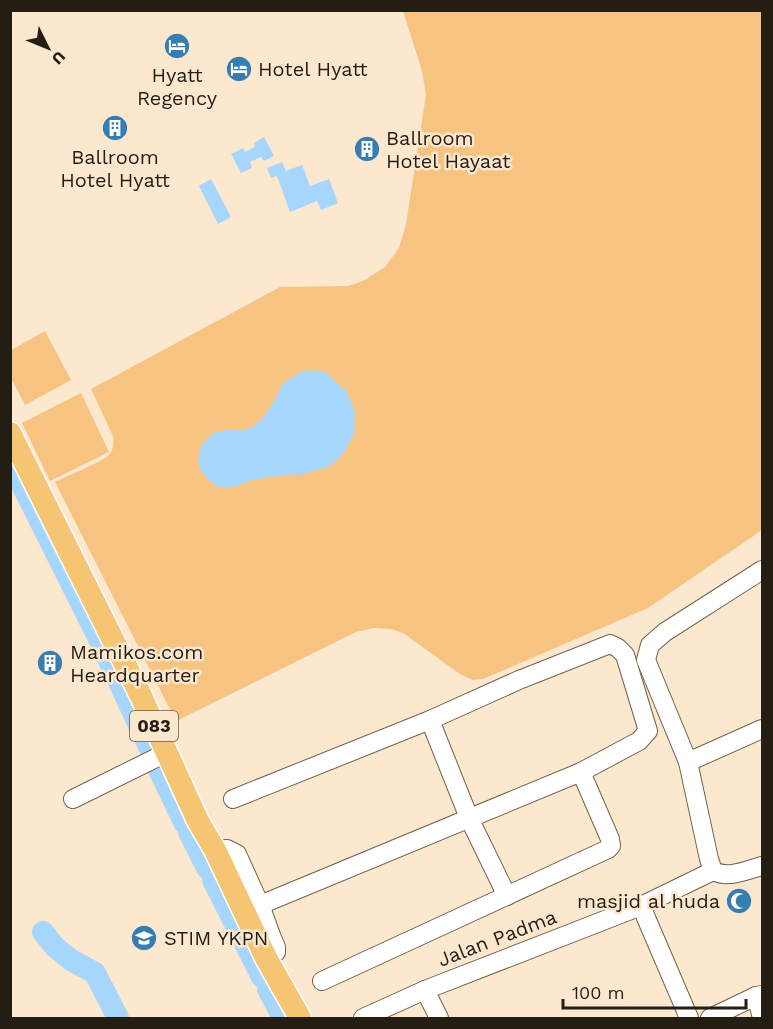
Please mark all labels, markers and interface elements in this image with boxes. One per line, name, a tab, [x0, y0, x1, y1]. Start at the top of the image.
north arrow	[18, 18, 78, 78]
hotel icon: Hyatt Regency	[162, 31, 192, 61]
text: U	[48, 47, 69, 69]
hotel icon: Hotel Hyatt	[224, 54, 254, 84]
place label: Hotel Hyatt	[258, 57, 368, 81]
place label: Hyatt Regency	[137, 63, 218, 110]
building icon: Ballroom Hotel Hyatt	[100, 113, 130, 143]
place label: Ballroom Hotel Hayaat	[386, 126, 511, 173]
building icon: Ballroom Hotel Hayaat	[352, 134, 382, 164]
place label: Ballroom Hotel Hyatt	[60, 145, 170, 192]
place label: Mamikos.com Heardquarter	[70, 640, 203, 687]
building icon: Mamikos.com Heardquarter	[35, 648, 65, 678]
road number: 083	[130, 711, 178, 741]
mosque icon: masjid al huda	[724, 886, 754, 916]
place label: masjid al huda	[577, 889, 720, 913]
street label: Jalan Padma	[434, 904, 560, 972]
school or university icon: STIM YKPN	[129, 923, 159, 953]
place label: STIM YKPN	[164, 926, 268, 950]
scale bar	[563, 972, 746, 1010]
text: 100 m	[572, 982, 625, 1003]

